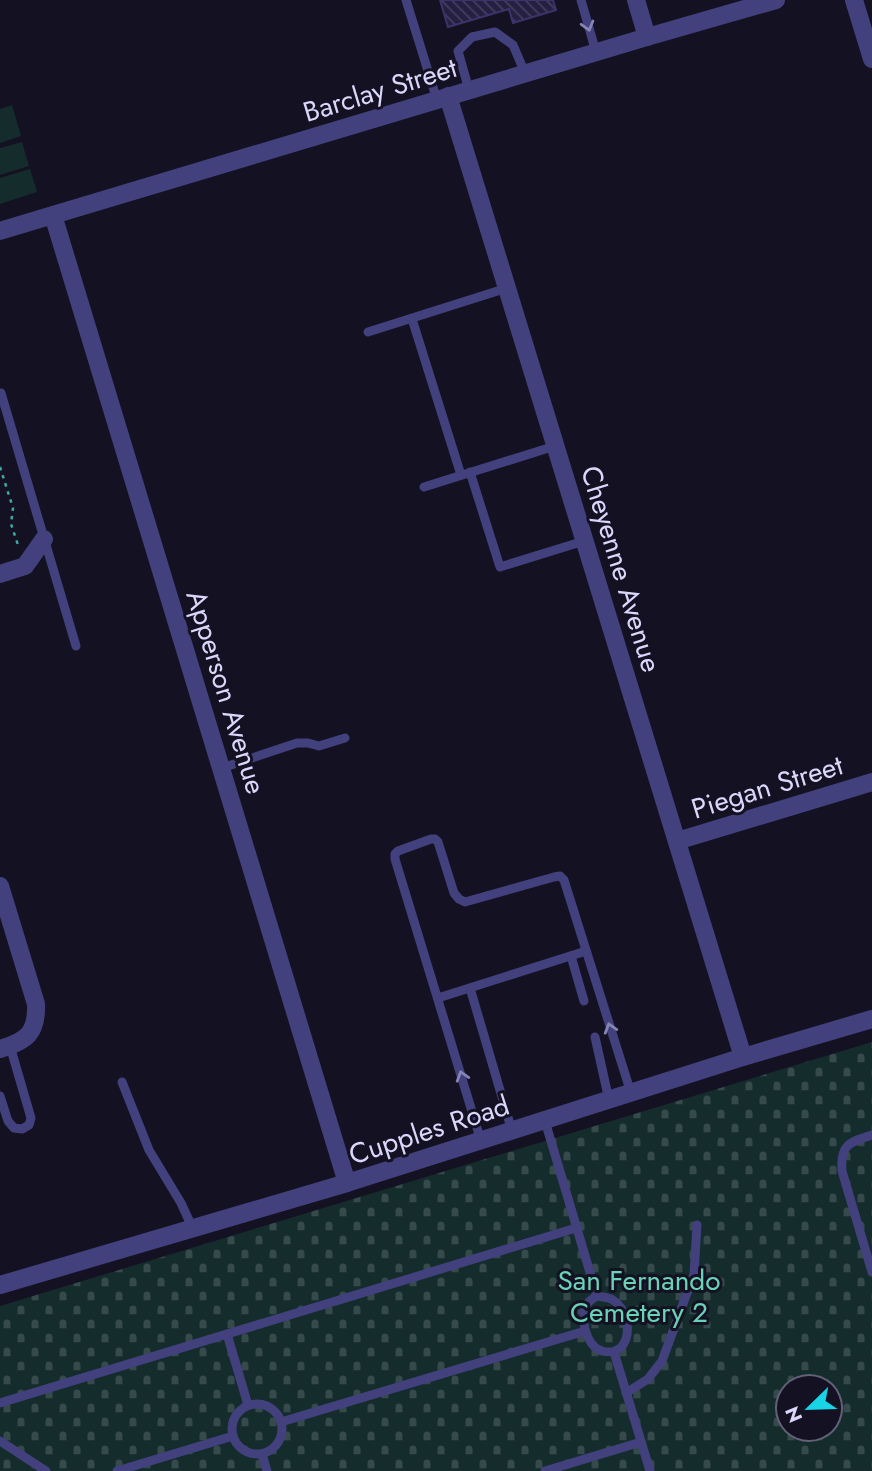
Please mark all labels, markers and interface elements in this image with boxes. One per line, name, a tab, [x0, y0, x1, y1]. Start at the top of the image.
one-way arrow	[580, 20, 595, 32]
street label: Barclay Street	[298, 47, 462, 133]
street label: Cheyenne Avenue	[570, 461, 672, 677]
street label: Apperson Avenue	[176, 585, 276, 799]
street label: Piegan Street	[686, 744, 848, 829]
one-way arrow	[604, 1023, 619, 1035]
one-way arrow	[455, 1070, 470, 1082]
street label: Cupples Road	[343, 1085, 515, 1175]
park label: San Fernando Cemetery 2	[557, 1260, 721, 1333]
north arrow	[774, 1373, 844, 1443]
text: N	[778, 1402, 809, 1427]

